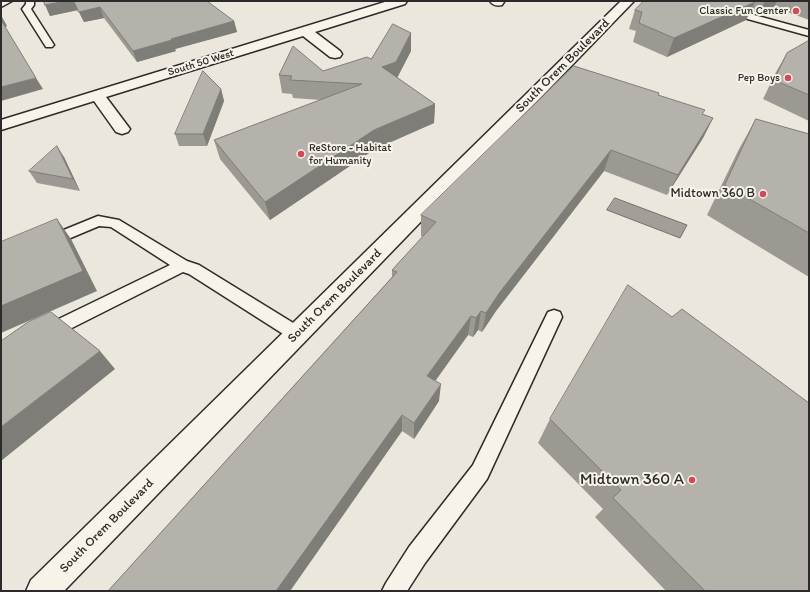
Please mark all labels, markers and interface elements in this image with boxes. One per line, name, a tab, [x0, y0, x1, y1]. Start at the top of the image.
place label: Classic Fun Center	[699, 4, 788, 18]
marker: Classic Fun Center	[791, 6, 801, 16]
street label: South Orem Boulevard	[513, 16, 613, 116]
street label: South 50 West	[166, 47, 236, 79]
place label: Pep Boys	[738, 71, 780, 85]
marker: Pep Boys	[783, 73, 793, 83]
place label: ReStore - Habitat for Humanity	[309, 141, 391, 167]
marker: ReStore - Habitat for Humanity	[296, 149, 306, 159]
place label: Midtown 360 B	[670, 186, 755, 202]
marker: Midtown 360 B	[758, 189, 768, 199]
street label: South Orem Boulevard	[285, 246, 385, 346]
place label: Midtown 360 A	[580, 470, 684, 490]
marker: Midtown 360 A	[687, 475, 697, 485]
street label: South Orem Boulevard	[57, 476, 157, 576]

